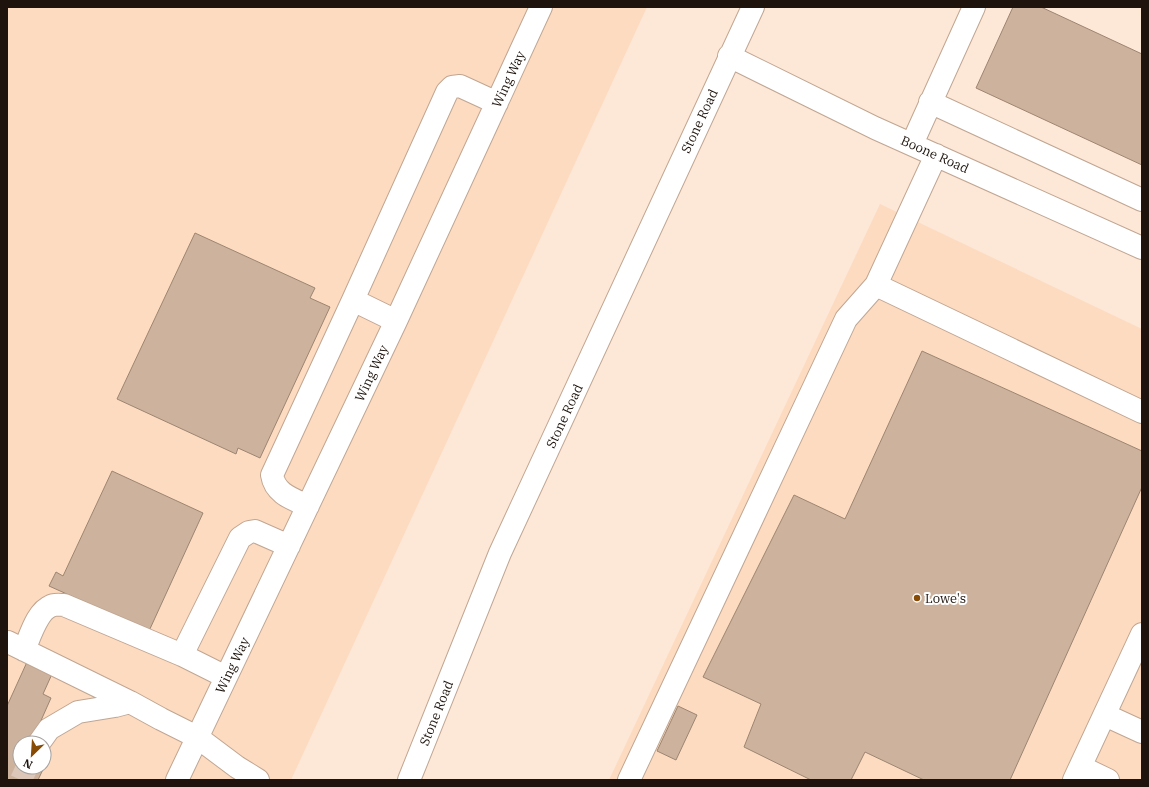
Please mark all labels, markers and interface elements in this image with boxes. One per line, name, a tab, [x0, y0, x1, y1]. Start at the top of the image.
street label: Wing Way	[488, 48, 529, 110]
street label: Stone Road	[677, 86, 722, 156]
street label: Boone Road	[898, 132, 972, 177]
street label: Wing Way	[351, 342, 392, 404]
street label: Stone Road	[542, 381, 587, 451]
place label: Lowe's	[925, 590, 966, 607]
marker: Lowe's	[912, 593, 922, 603]
street label: Wing Way	[212, 634, 253, 696]
street label: Stone Road	[416, 678, 457, 748]
north arrow	[12, 735, 52, 775]
text: N	[21, 756, 35, 772]

